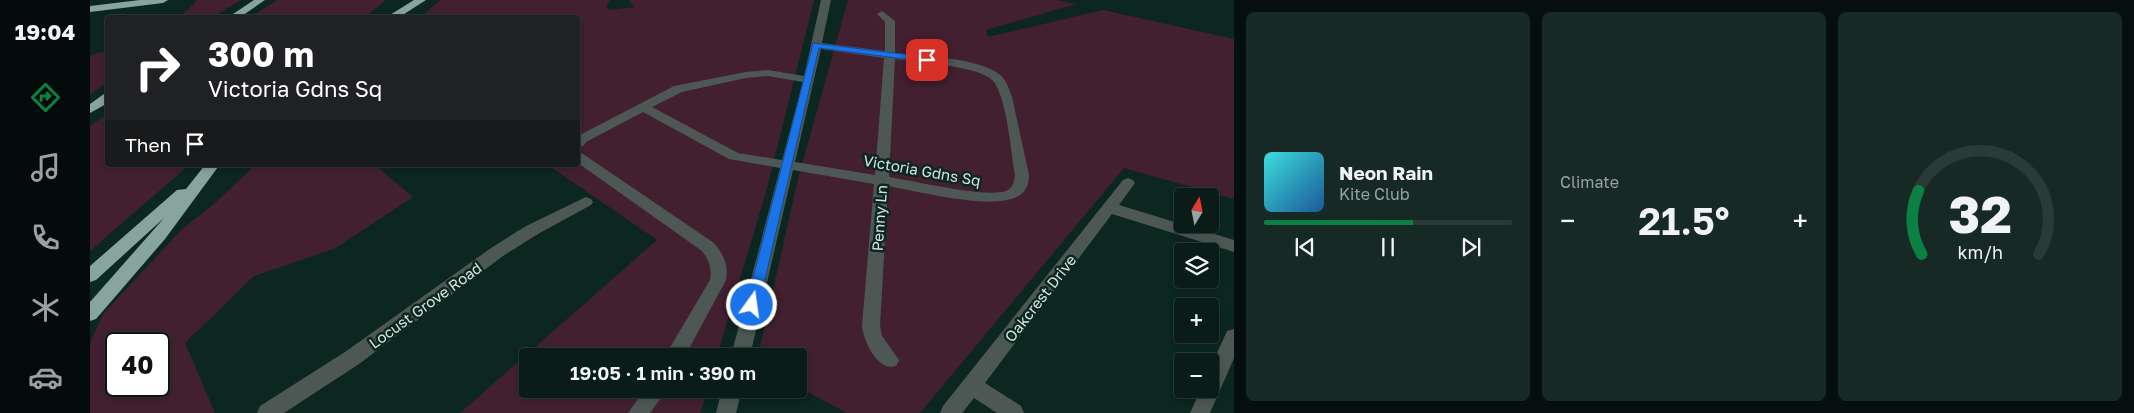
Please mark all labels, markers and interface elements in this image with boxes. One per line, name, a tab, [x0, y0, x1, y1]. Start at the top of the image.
text: 19:04	[15, 18, 75, 45]
text: 300 m	[208, 33, 314, 75]
icon: right	[125, 35, 190, 100]
pin	[906, 39, 948, 81]
icon: arrive	[913, 46, 941, 74]
text: Victoria Gdns Sq	[208, 75, 382, 102]
icon: directions	[28, 80, 63, 115]
icon: arrive	[181, 130, 209, 158]
text: Then	[125, 133, 171, 156]
icon: music	[28, 150, 63, 185]
street label: Victoria Gdns Sq	[862, 151, 982, 189]
text: Neon Rain	[1339, 161, 1433, 184]
text: Climate	[1560, 172, 1619, 192]
text: 32	[1948, 182, 2012, 244]
street label: Penny Ln	[868, 184, 890, 252]
text: Kite Club	[1339, 184, 1410, 204]
north arrow	[1174, 188, 1219, 232]
map controls	[1174, 188, 1219, 398]
text: 21.5°	[1638, 198, 1730, 243]
text: −	[1560, 204, 1575, 237]
text: +	[1793, 204, 1808, 237]
icon: phone	[28, 220, 63, 255]
icon: previous	[1291, 233, 1319, 261]
icon: pause	[1374, 233, 1402, 261]
icon: next	[1457, 233, 1485, 261]
text: km/h	[1957, 241, 2003, 263]
button: layers	[1174, 243, 1219, 288]
street label: Oakcrest Drive	[1001, 251, 1080, 345]
street label: Locust Grove Road	[365, 258, 485, 352]
position arrow	[725, 278, 777, 330]
icon: climate	[28, 290, 63, 325]
button: +	[1174, 298, 1219, 343]
speed limit sign: 40	[105, 332, 170, 397]
button: −	[1174, 353, 1219, 398]
icon: car	[28, 360, 63, 395]
text: 19:05 · 1 min · 390 m	[570, 361, 756, 384]

